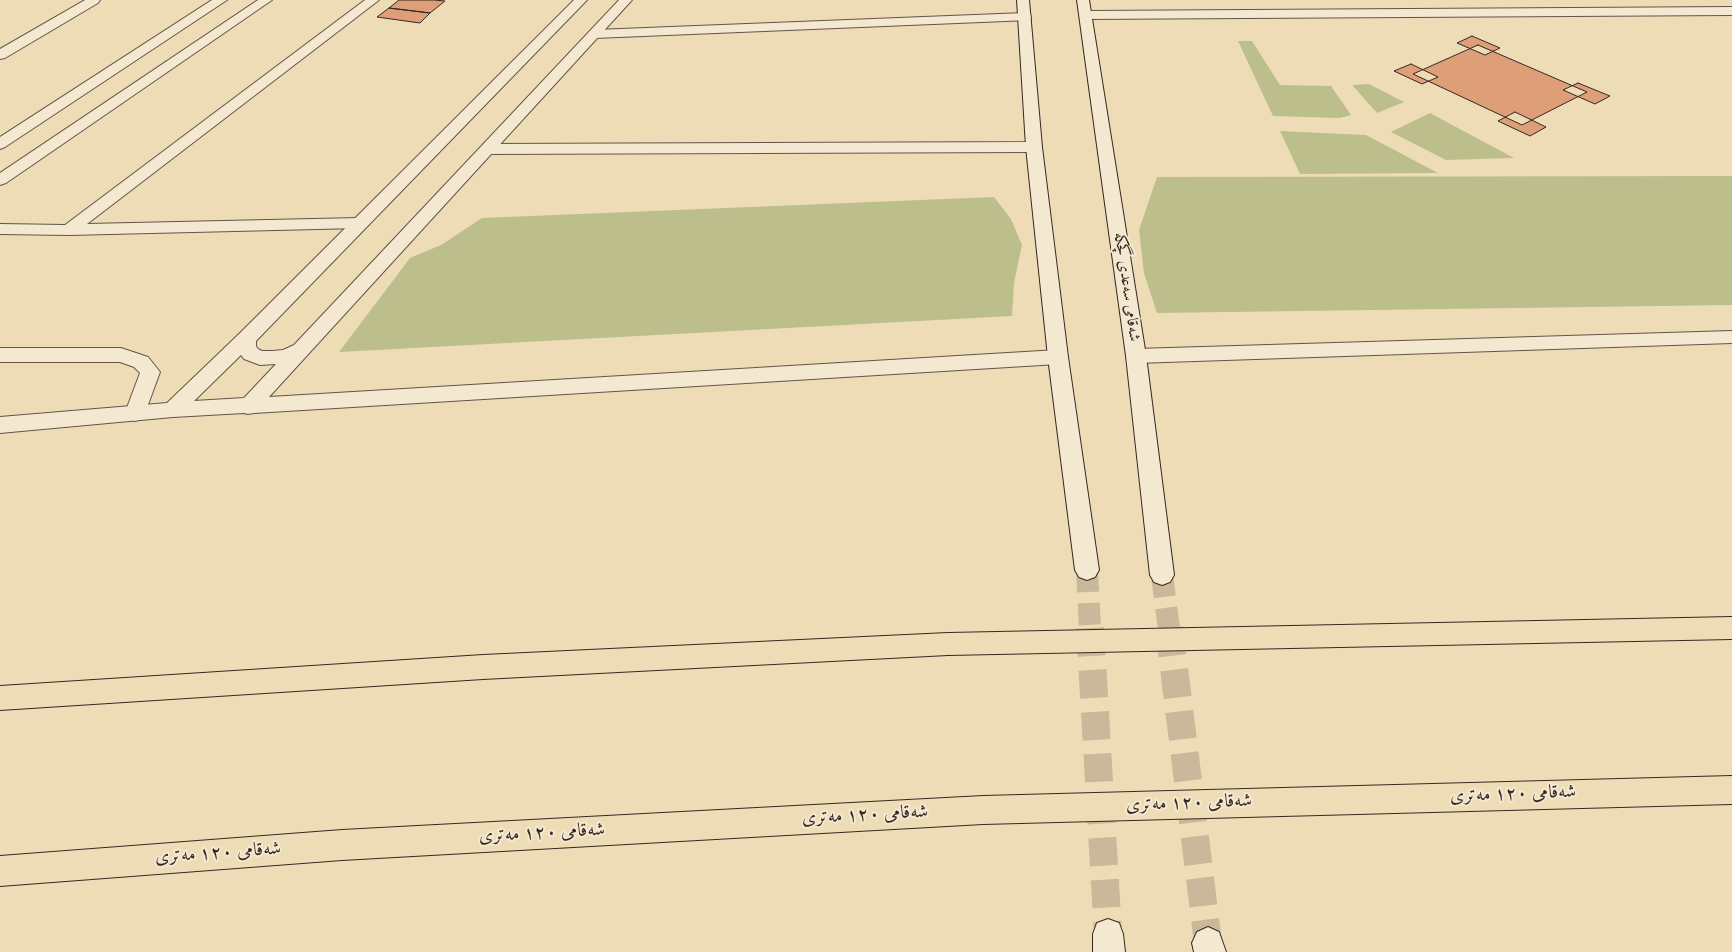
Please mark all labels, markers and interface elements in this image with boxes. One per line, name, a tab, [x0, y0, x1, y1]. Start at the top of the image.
street label: شەقامی سەعدی گچکە	[1109, 231, 1143, 343]
street label: شەقامی ١٢٠ مەتری	[1449, 781, 1577, 809]
street label: شەقامی ١٢٠ مەتری	[1125, 790, 1253, 818]
street label: شەقامی ١٢٠ مەتری	[801, 801, 929, 831]
street label: شەقامی ١٢٠ مەتری	[478, 819, 606, 849]
street label: شەقامی ١٢٠ مەتری	[154, 838, 282, 870]

